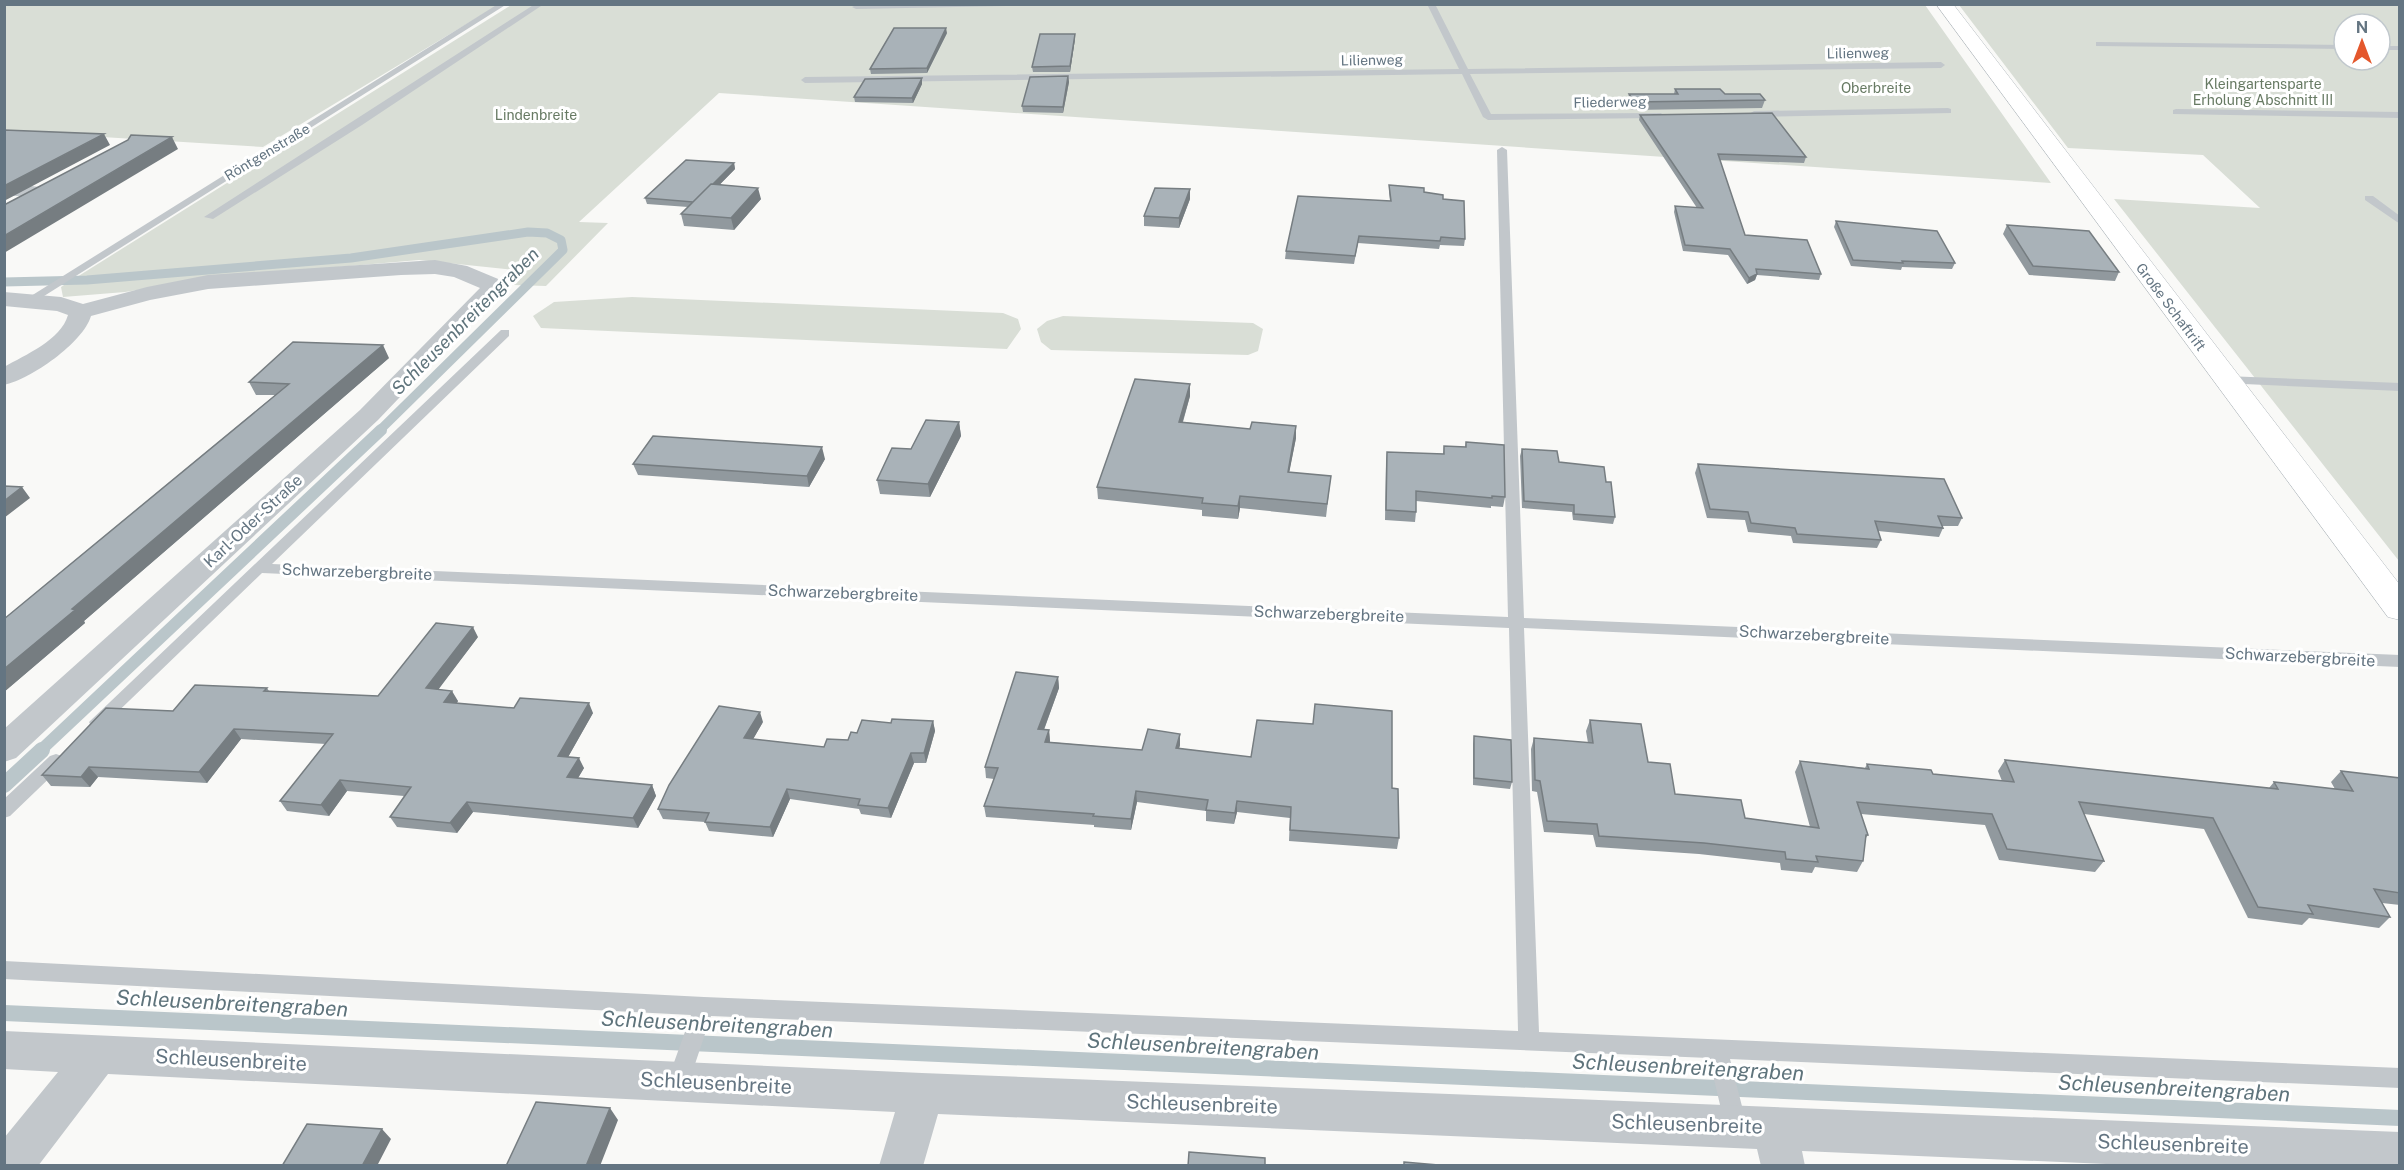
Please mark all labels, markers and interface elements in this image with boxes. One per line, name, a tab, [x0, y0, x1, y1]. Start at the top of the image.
north arrow	[2332, 12, 2392, 72]
text: N	[2356, 18, 2368, 37]
street label: Lilienweg	[1827, 44, 1890, 62]
street label: Lilienweg	[1341, 51, 1404, 69]
park label: Kleingartensparte Erholung Abschnitt III	[2193, 76, 2333, 108]
park label: Oberbreite	[1841, 80, 1911, 96]
street label: Fliederweg	[1573, 93, 1647, 111]
park label: Lindenbreite	[495, 107, 577, 123]
street label: Röntgenstraße	[222, 120, 313, 184]
water label: Schleusenbreitengraben	[387, 243, 543, 399]
street label: Große Schaftrift	[2133, 260, 2209, 354]
street label: Karl-Oder-Straße	[200, 470, 306, 572]
street label: Schwarzebergbreite	[281, 560, 433, 584]
street label: Schwarzebergbreite	[767, 581, 919, 605]
street label: Schwarzebergbreite	[1253, 602, 1405, 626]
street label: Schwarzebergbreite	[1738, 622, 1890, 648]
street label: Schwarzebergbreite	[2224, 644, 2376, 670]
water label: Schleusenbreitengraben	[115, 984, 349, 1022]
water label: Schleusenbreitengraben	[600, 1005, 834, 1043]
water label: Schleusenbreitengraben	[1086, 1027, 1320, 1065]
street label: Schleusenbreite	[155, 1044, 307, 1076]
water label: Schleusenbreitengraben	[1571, 1048, 1805, 1086]
street label: Schleusenbreite	[640, 1067, 792, 1099]
water label: Schleusenbreitengraben	[2057, 1069, 2291, 1107]
street label: Schleusenbreite	[1126, 1089, 1278, 1119]
street label: Schleusenbreite	[1611, 1109, 1763, 1139]
street label: Schleusenbreite	[2097, 1129, 2249, 1159]

